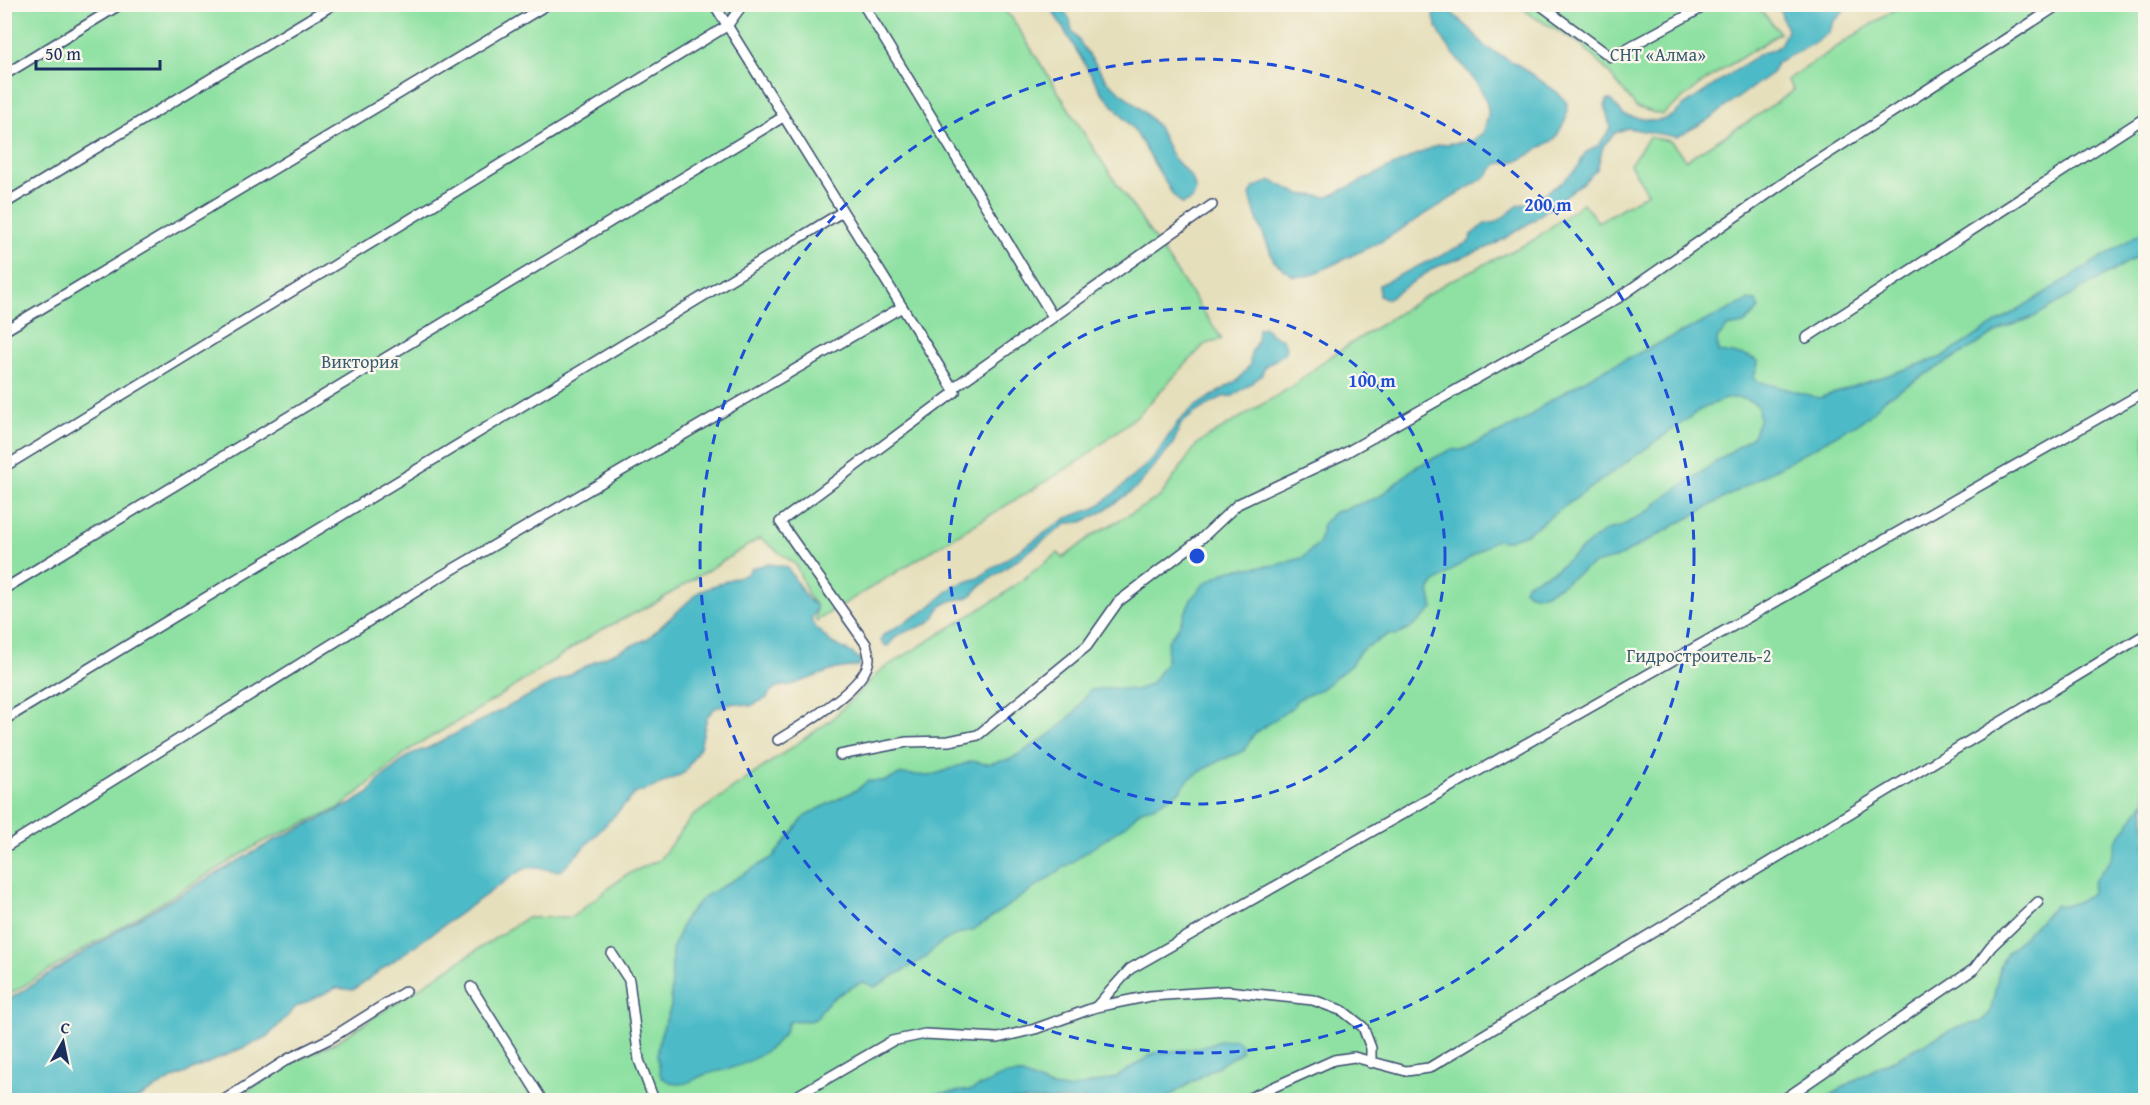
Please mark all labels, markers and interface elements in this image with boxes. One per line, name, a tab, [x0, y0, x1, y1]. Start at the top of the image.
scale bar	[36, 33, 160, 71]
text: 50 m	[45, 40, 81, 67]
park label: СНТ «Алма»	[1610, 41, 1706, 68]
text: 200 m	[1524, 191, 1572, 218]
park label: Виктория	[321, 348, 399, 375]
text: 100 m	[1348, 367, 1396, 394]
centre of rings	[1187, 546, 1207, 566]
park label: Гидростроитель-2	[1627, 642, 1771, 669]
north arrow	[33, 1012, 93, 1072]
text: С	[59, 1015, 72, 1040]

